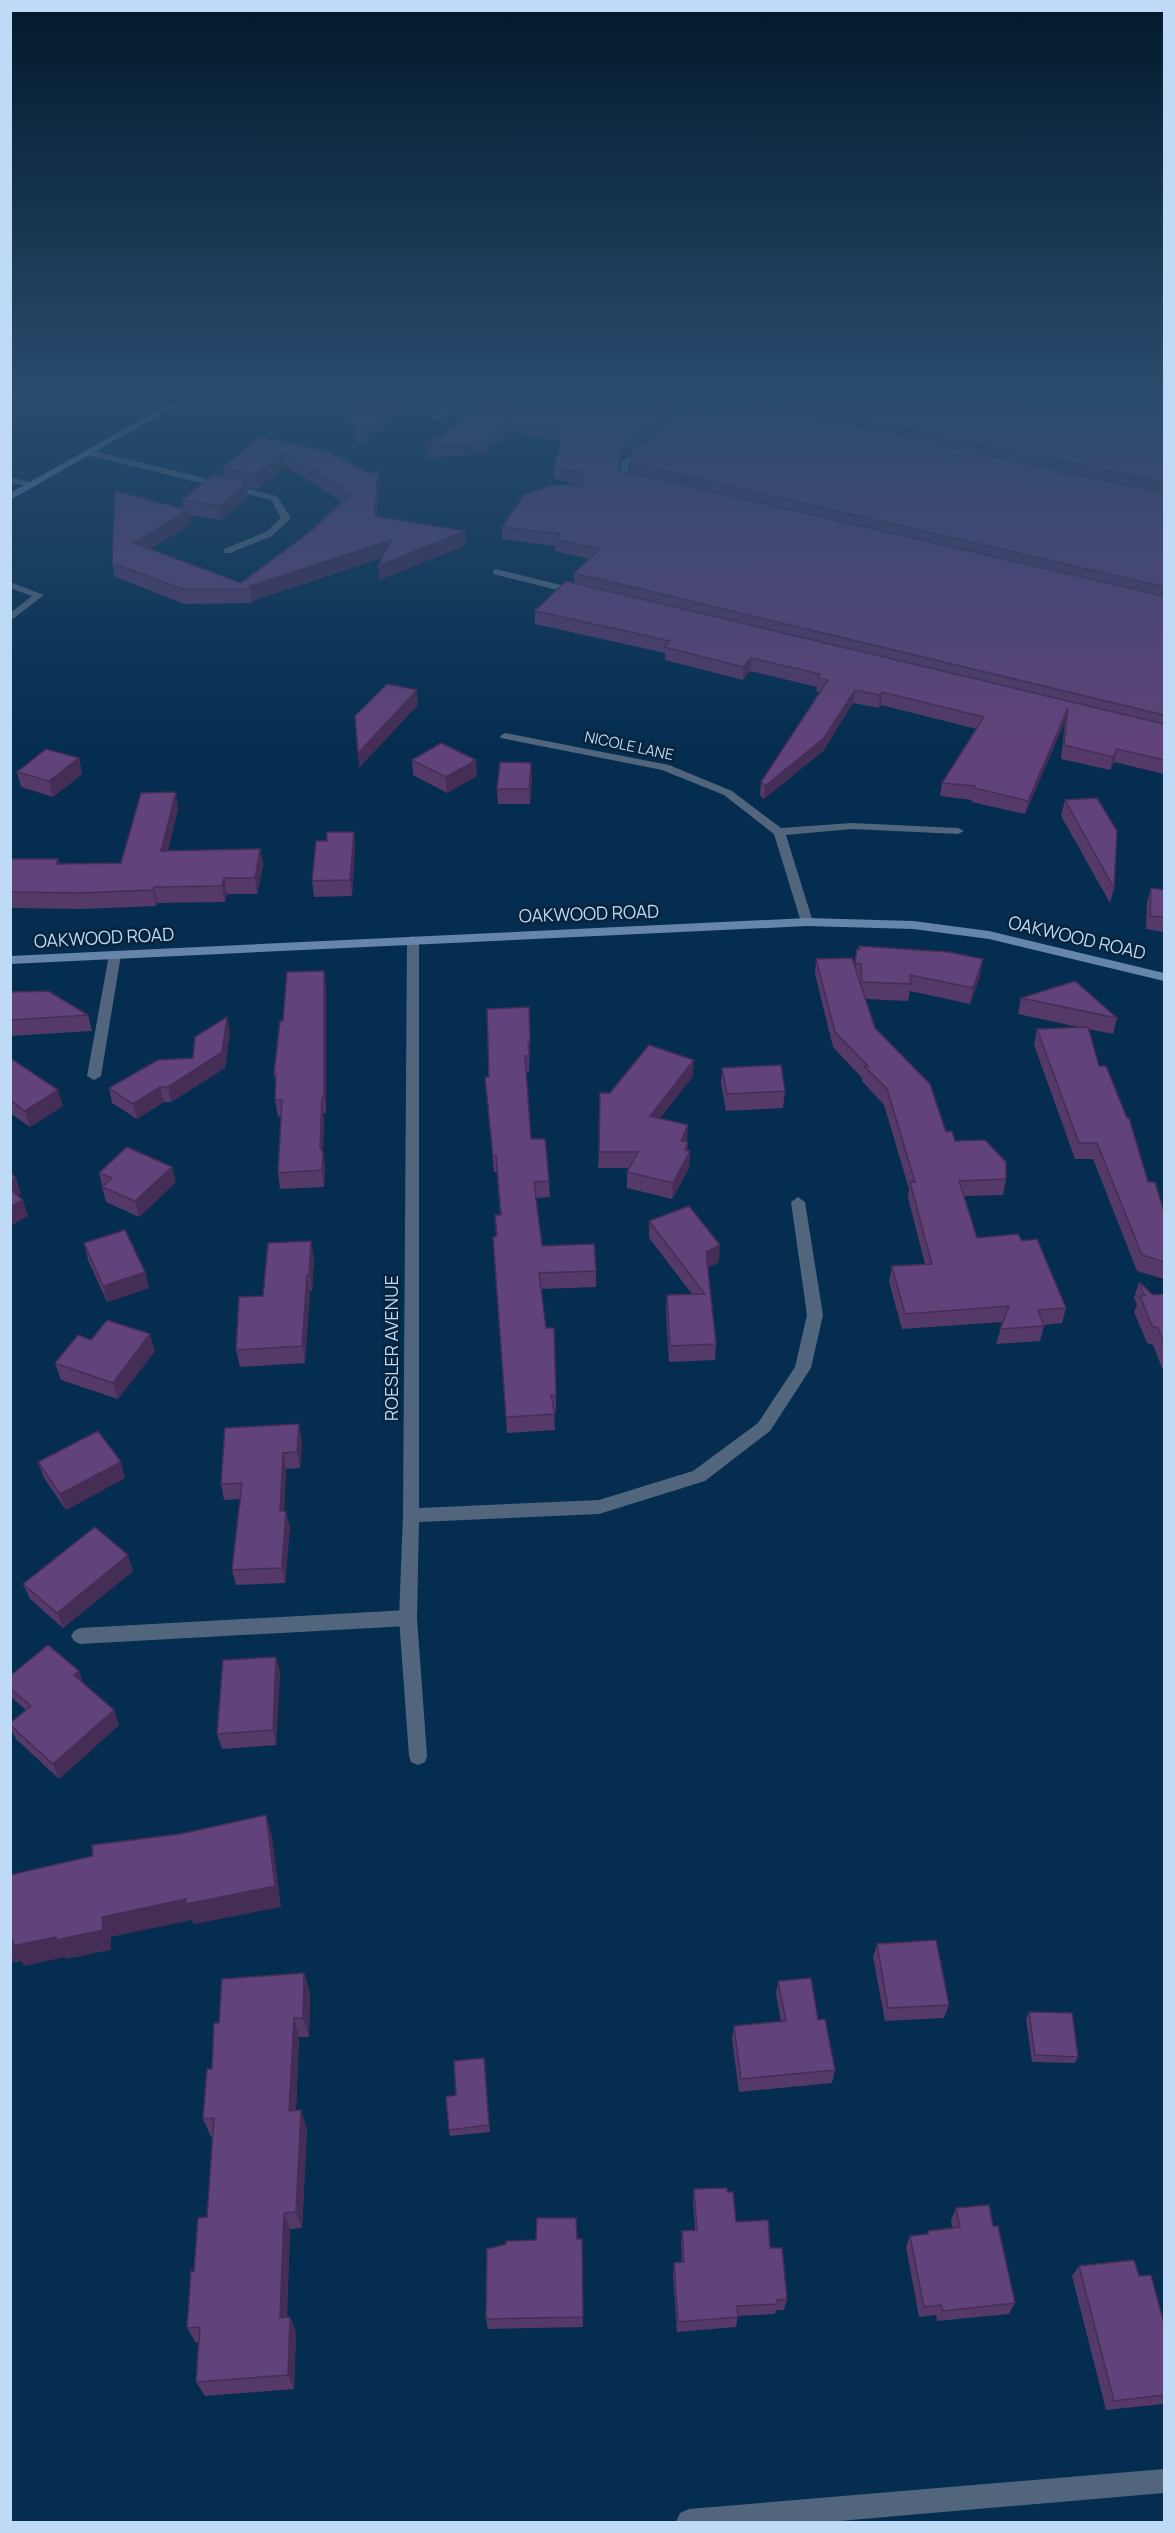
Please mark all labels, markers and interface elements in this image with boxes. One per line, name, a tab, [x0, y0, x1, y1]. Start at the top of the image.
street label: NICOLE LANE	[583, 726, 676, 765]
street label: OAKWOOD ROAD	[518, 899, 660, 927]
street label: OAKWOOD ROAD	[1006, 910, 1148, 965]
street label: OAKWOOD ROAD	[33, 921, 175, 953]
street label: ROESLER AVENUE	[379, 1275, 403, 1421]

